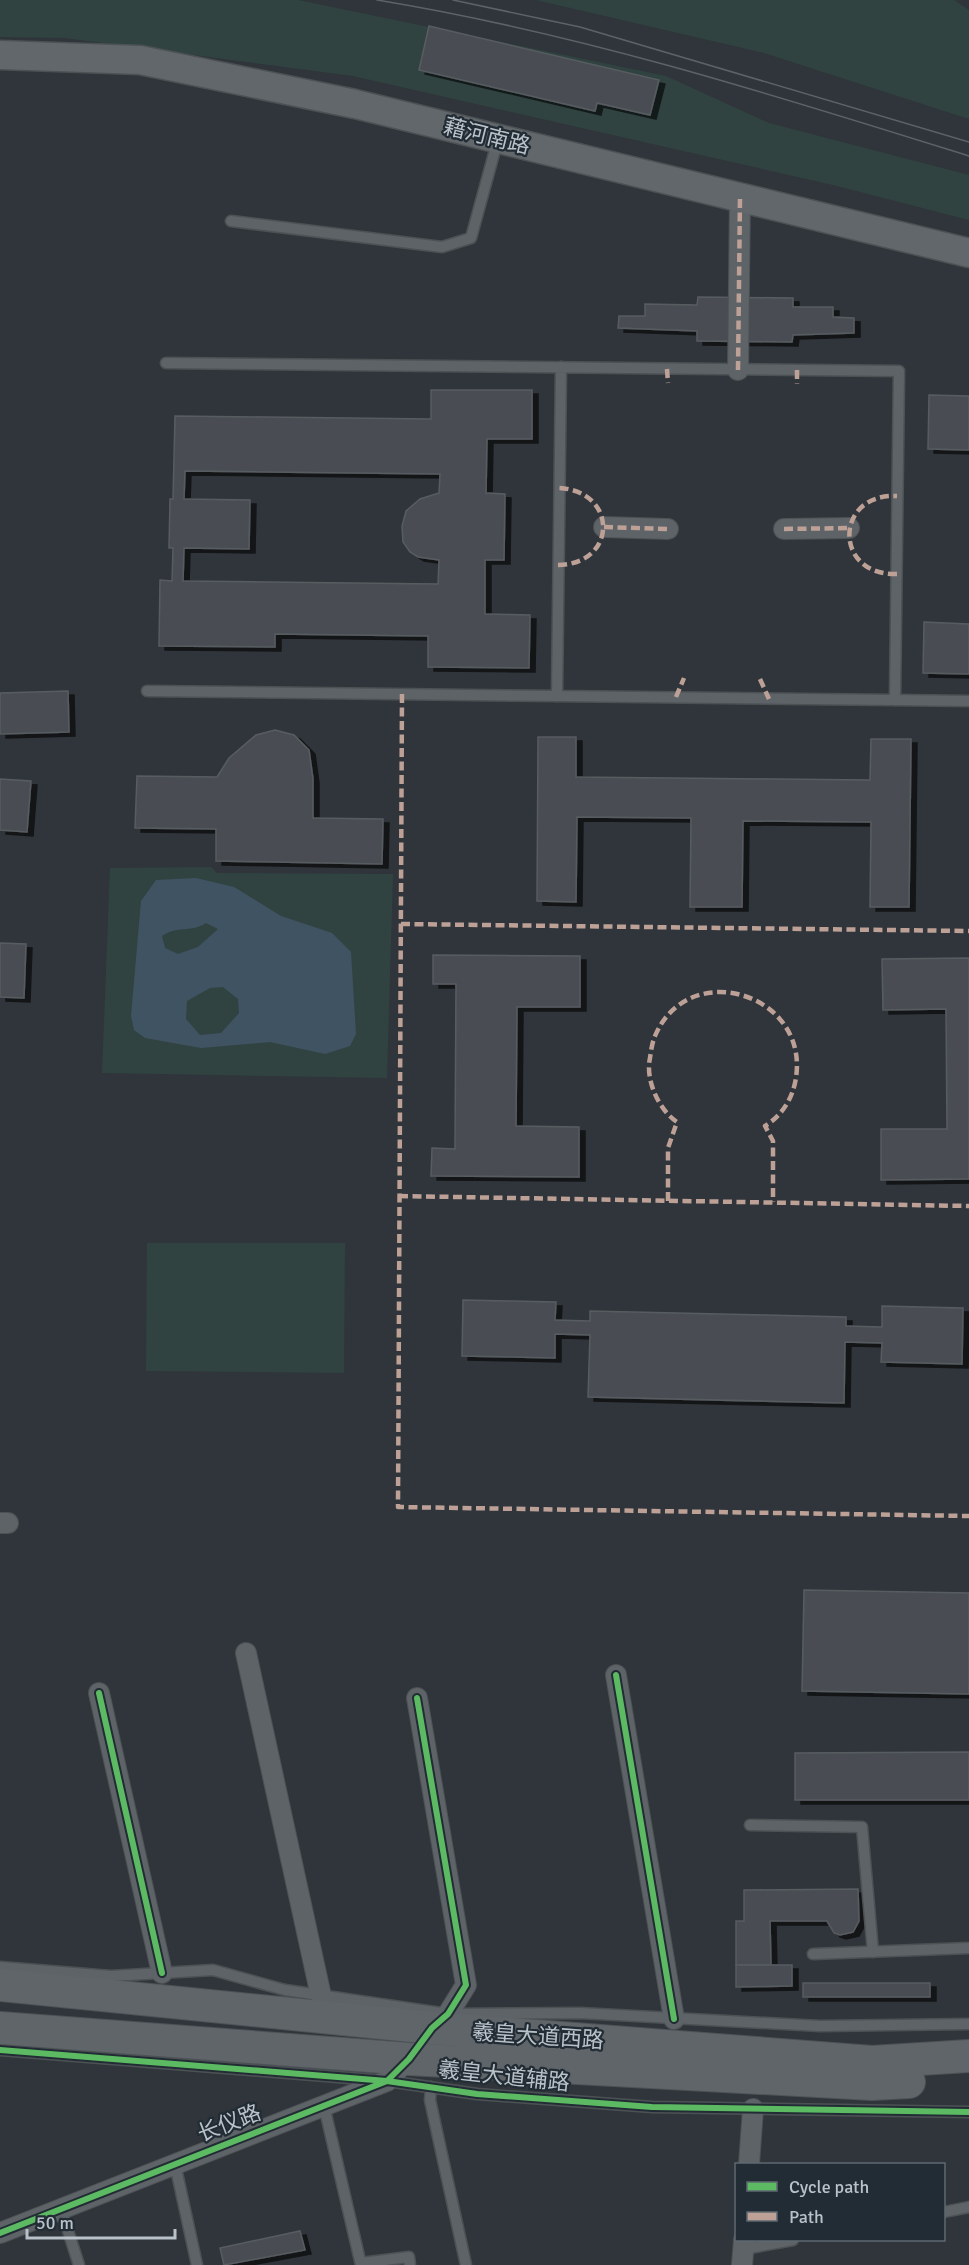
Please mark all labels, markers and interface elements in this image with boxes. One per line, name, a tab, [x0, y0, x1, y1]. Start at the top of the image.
street label: 藉河南路	[441, 112, 533, 160]
street label: 羲皇大道西路	[471, 2018, 605, 2054]
street label: 羲皇大道辅路	[437, 2056, 571, 2096]
street label: 长仪路	[193, 2099, 265, 2147]
legend	[735, 2163, 945, 2241]
text: Cycle path	[789, 2176, 869, 2198]
scale bar	[27, 2202, 176, 2240]
text: Path	[789, 2206, 824, 2228]
text: 50 m	[36, 2212, 74, 2234]

